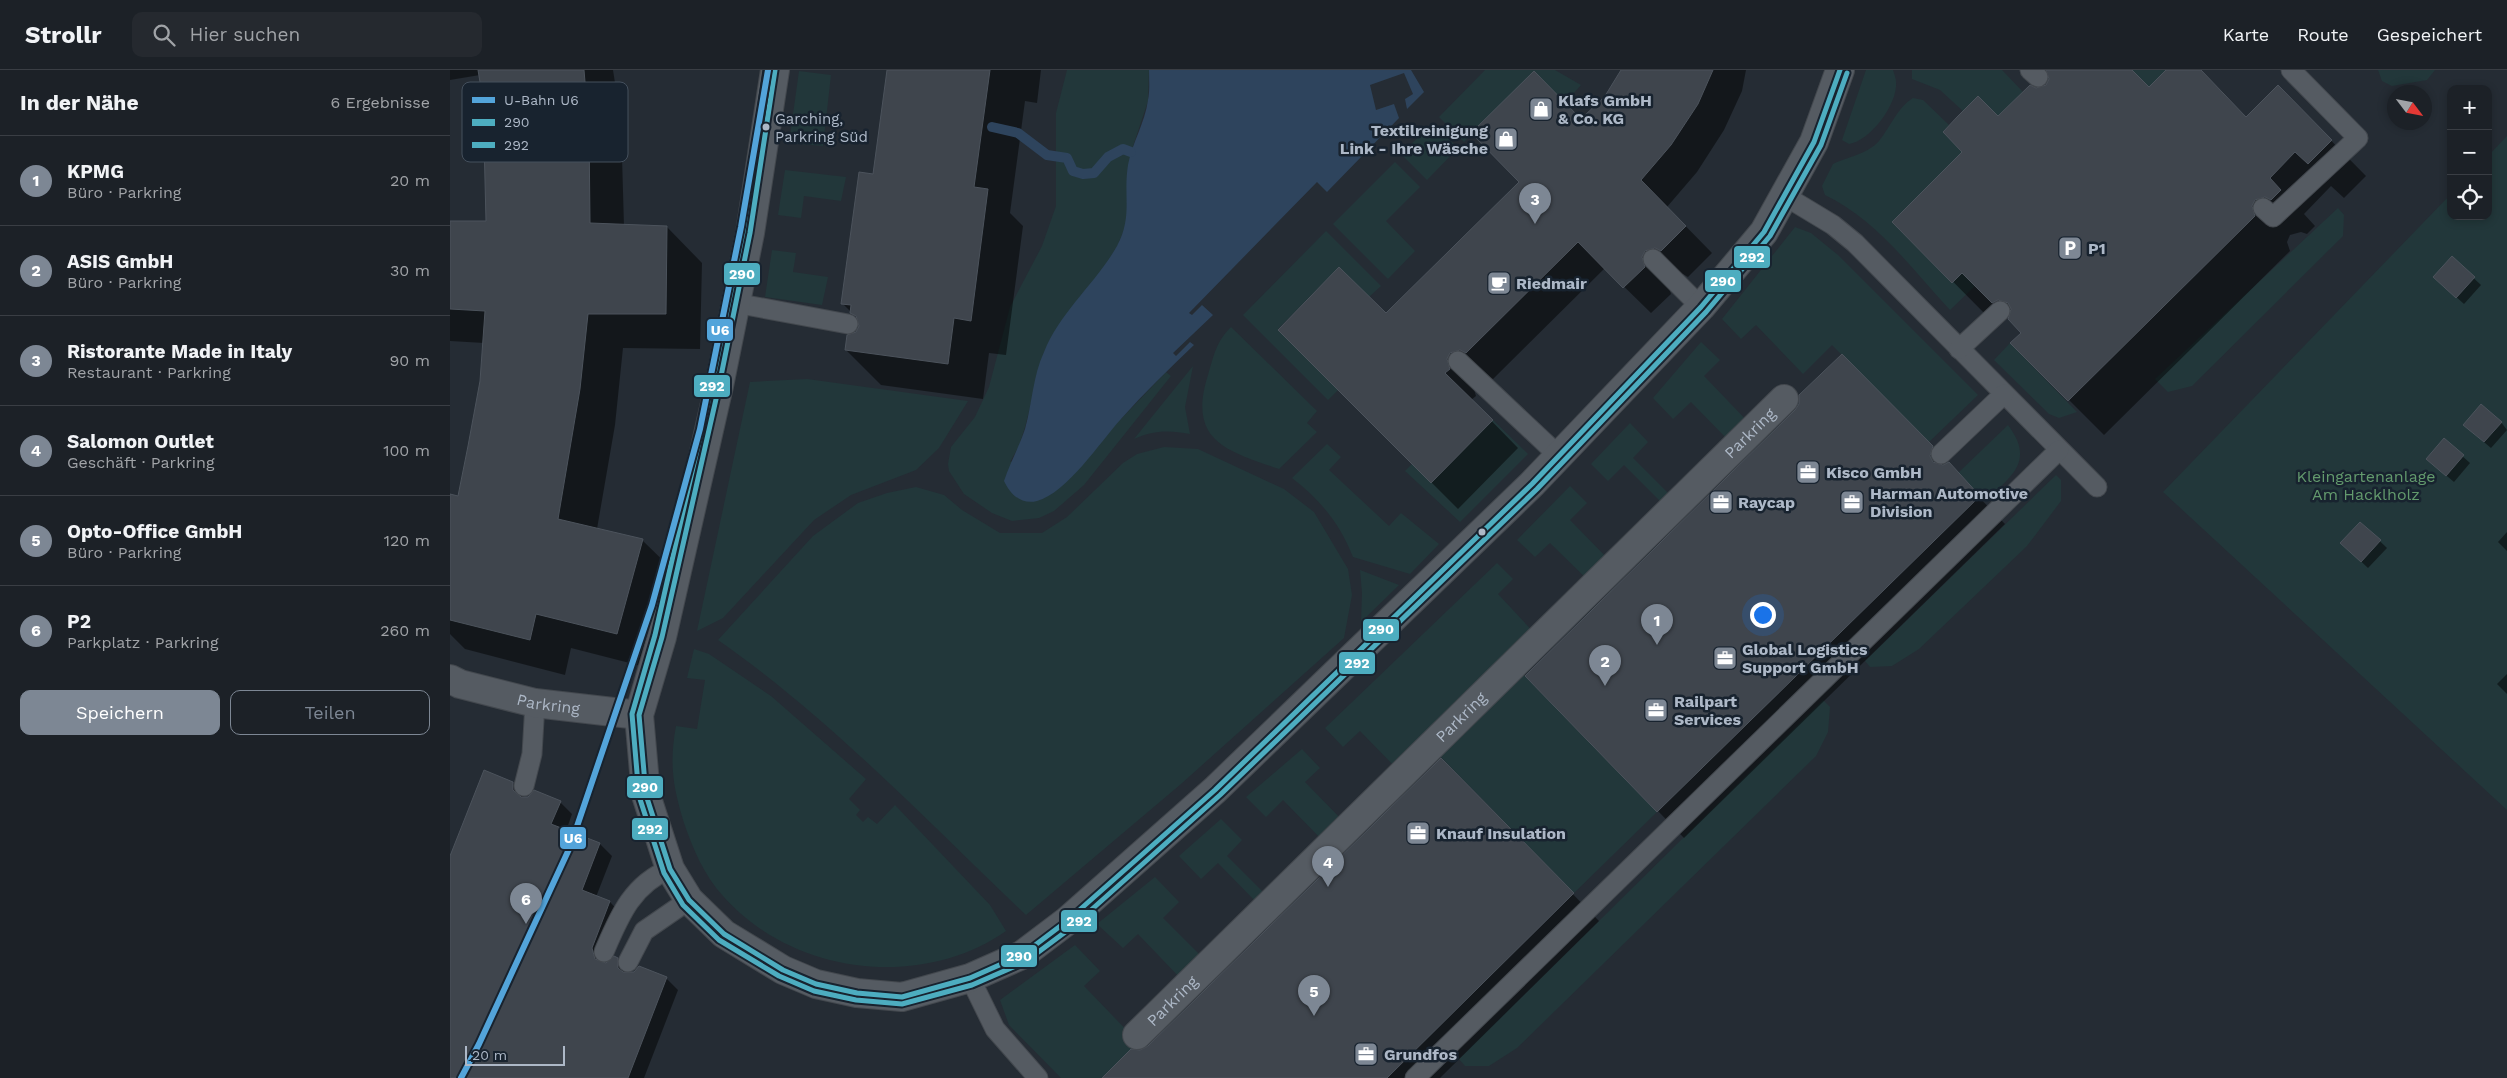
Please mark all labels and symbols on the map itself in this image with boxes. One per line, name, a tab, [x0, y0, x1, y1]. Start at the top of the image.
legend	[462, 82, 628, 162]
north arrow	[2387, 85, 2432, 130]
place label: Klafs GmbH & Co. KG	[1558, 91, 1652, 128]
text: U-Bahn U6	[504, 92, 579, 108]
shop icon: Klafs GmbH & Co. KG	[1528, 96, 1554, 122]
place label: Garching, Parkring Süd	[775, 110, 868, 146]
text: 290	[504, 114, 530, 130]
place label: Textilreinigung Link - Ihre Wäsche	[1340, 121, 1488, 158]
marker: Garching, Parkring Süd	[761, 122, 771, 132]
shop icon: Textilreinigung Link - Ihre Wäsche	[1493, 126, 1519, 152]
text: 292	[504, 137, 529, 153]
pin: 3	[1519, 183, 1551, 224]
parking icon: P1	[2057, 235, 2083, 261]
place label: P1	[2088, 239, 2106, 258]
line badge: 292	[1733, 245, 1771, 269]
text: 292	[1739, 249, 1765, 265]
line badge: 290	[723, 262, 761, 286]
text: 290	[729, 266, 755, 282]
line badge: 290	[1704, 269, 1742, 293]
cafe icon: Riedmair	[1486, 270, 1512, 296]
text: 290	[1710, 273, 1736, 289]
place label: Riedmair	[1516, 274, 1587, 293]
line badge: U6	[706, 318, 734, 342]
text: U6	[711, 322, 730, 338]
line badge: 292	[693, 374, 731, 398]
text: 292	[699, 378, 725, 394]
street label: Parkring	[1721, 404, 1780, 462]
office icon: Kisco GmbH	[1795, 459, 1821, 485]
place label: Kisco GmbH	[1826, 463, 1922, 482]
park label: Kleingartenanlage Am Hacklholz	[2297, 467, 2435, 504]
place label: Harman Automotive Division	[1870, 484, 2028, 521]
office icon: Raycap	[1708, 489, 1734, 515]
office icon: Harman Automotive Division	[1839, 489, 1865, 515]
place label: Raycap	[1738, 493, 1795, 512]
unlabelled marker	[1477, 527, 1487, 537]
your location	[1750, 602, 1776, 628]
pin: 1	[1641, 604, 1673, 645]
line badge: 290	[1362, 618, 1400, 642]
text: 290	[1368, 621, 1394, 637]
place label: Global Logistics Support GmbH	[1742, 640, 1868, 677]
pin: 2	[1589, 645, 1621, 686]
office icon: Global Logistics Support GmbH	[1712, 645, 1738, 671]
line badge: 292	[1338, 651, 1376, 675]
text: 292	[1344, 655, 1370, 671]
street label: Parkring	[1432, 688, 1491, 746]
street label: Parkring	[515, 690, 581, 718]
place label: Railpart Services	[1674, 692, 1741, 729]
office icon: Railpart Services	[1643, 697, 1669, 723]
line badge: 290	[626, 775, 664, 799]
text: 290	[632, 779, 658, 795]
line badge: 292	[631, 817, 669, 841]
office icon: Knauf Insulation	[1405, 820, 1431, 846]
text: 292	[637, 821, 663, 837]
place label: Knauf Insulation	[1436, 824, 1566, 843]
line badge: U6	[559, 826, 587, 850]
text: U6	[564, 830, 583, 846]
pin: 4	[1312, 846, 1344, 887]
pin: 6	[510, 883, 542, 924]
line badge: 292	[1060, 909, 1098, 933]
text: 292	[1066, 913, 1092, 929]
line badge: 290	[1000, 944, 1038, 968]
text: 290	[1006, 948, 1032, 964]
street label: Parkring	[1143, 972, 1202, 1030]
pin: 5	[1298, 975, 1330, 1016]
office icon: Grundfos	[1353, 1041, 1379, 1067]
scale bar	[465, 1043, 565, 1066]
place label: Grundfos	[1384, 1045, 1457, 1064]

